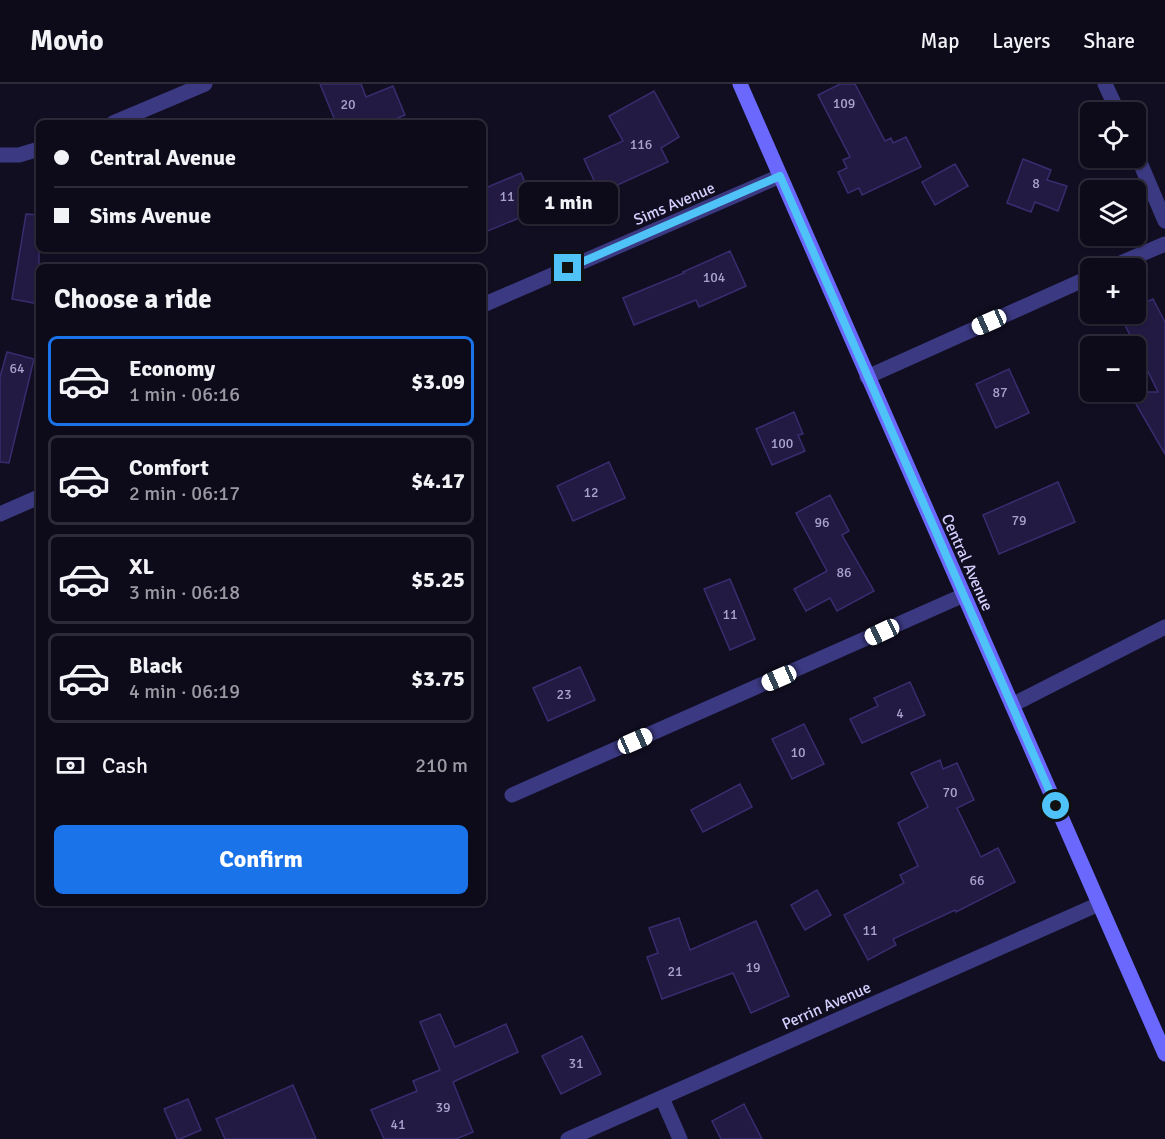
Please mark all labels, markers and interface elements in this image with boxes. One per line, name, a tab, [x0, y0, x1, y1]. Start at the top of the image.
text: Movio	[30, 24, 104, 58]
text: Map	[921, 28, 959, 54]
text: Layers	[992, 28, 1050, 54]
text: Share	[1083, 28, 1135, 54]
house number: 109	[833, 95, 855, 112]
house number: 20	[340, 96, 356, 113]
map controls	[1080, 102, 1146, 402]
button: locate	[1080, 102, 1146, 168]
house number: 116	[630, 136, 652, 153]
text: Central Avenue	[90, 144, 236, 171]
house number: 8	[1032, 175, 1040, 192]
street label: Sims Avenue	[631, 178, 718, 230]
button: layers	[1080, 180, 1146, 246]
callout: 1 min	[518, 181, 618, 223]
house number: 11	[499, 188, 515, 205]
text: 1 min	[544, 190, 593, 215]
text: Sims Avenue	[90, 202, 211, 229]
route end	[554, 254, 581, 281]
button: +	[1080, 258, 1146, 324]
house number: 104	[703, 269, 726, 286]
text: Choose a ride	[54, 283, 212, 316]
car	[969, 306, 1009, 338]
button: −	[1080, 336, 1146, 402]
icon: car	[57, 354, 111, 408]
text: Economy	[129, 355, 215, 382]
house number: 64	[9, 360, 25, 377]
text: $3.09	[411, 368, 465, 395]
text: 1 min · 06:16	[129, 382, 240, 407]
house number: 87	[992, 384, 1008, 401]
house number: 100	[771, 435, 793, 452]
icon: car	[57, 453, 111, 507]
text: Comfort	[129, 454, 209, 481]
text: $4.17	[411, 467, 465, 494]
text: 2 min · 06:17	[129, 481, 240, 506]
house number: 12	[583, 484, 599, 501]
street label: Central Avenue	[937, 511, 997, 614]
house number: 79	[1011, 512, 1027, 529]
house number: 96	[814, 514, 830, 531]
icon: car	[57, 552, 111, 606]
text: XL	[129, 553, 154, 580]
house number: 86	[836, 564, 852, 581]
text: $5.25	[411, 566, 465, 593]
text: 3 min · 06:18	[129, 580, 240, 605]
house number: 11	[722, 606, 738, 623]
car	[862, 616, 902, 648]
icon: car	[57, 651, 111, 705]
text: Black	[129, 652, 183, 679]
car	[759, 662, 799, 694]
text: $3.75	[411, 665, 465, 692]
text: 4 min · 06:19	[129, 679, 240, 704]
house number: 23	[556, 686, 572, 703]
house number: 4	[896, 705, 904, 722]
car	[615, 725, 655, 757]
house number: 10	[790, 744, 806, 761]
icon: cash	[54, 749, 87, 782]
text: Cash	[102, 752, 148, 779]
text: 210 m	[415, 753, 468, 778]
house number: 70	[942, 784, 958, 801]
route start	[1042, 792, 1069, 819]
button: Confirm	[54, 825, 468, 894]
house number: 66	[969, 872, 985, 889]
house number: 11	[862, 922, 878, 939]
house number: 19	[745, 959, 761, 976]
house number: 21	[667, 963, 683, 980]
street label: Perrin Avenue	[779, 977, 874, 1034]
house number: 31	[568, 1055, 584, 1072]
house number: 39	[435, 1099, 451, 1116]
house number: 41	[390, 1116, 406, 1133]

